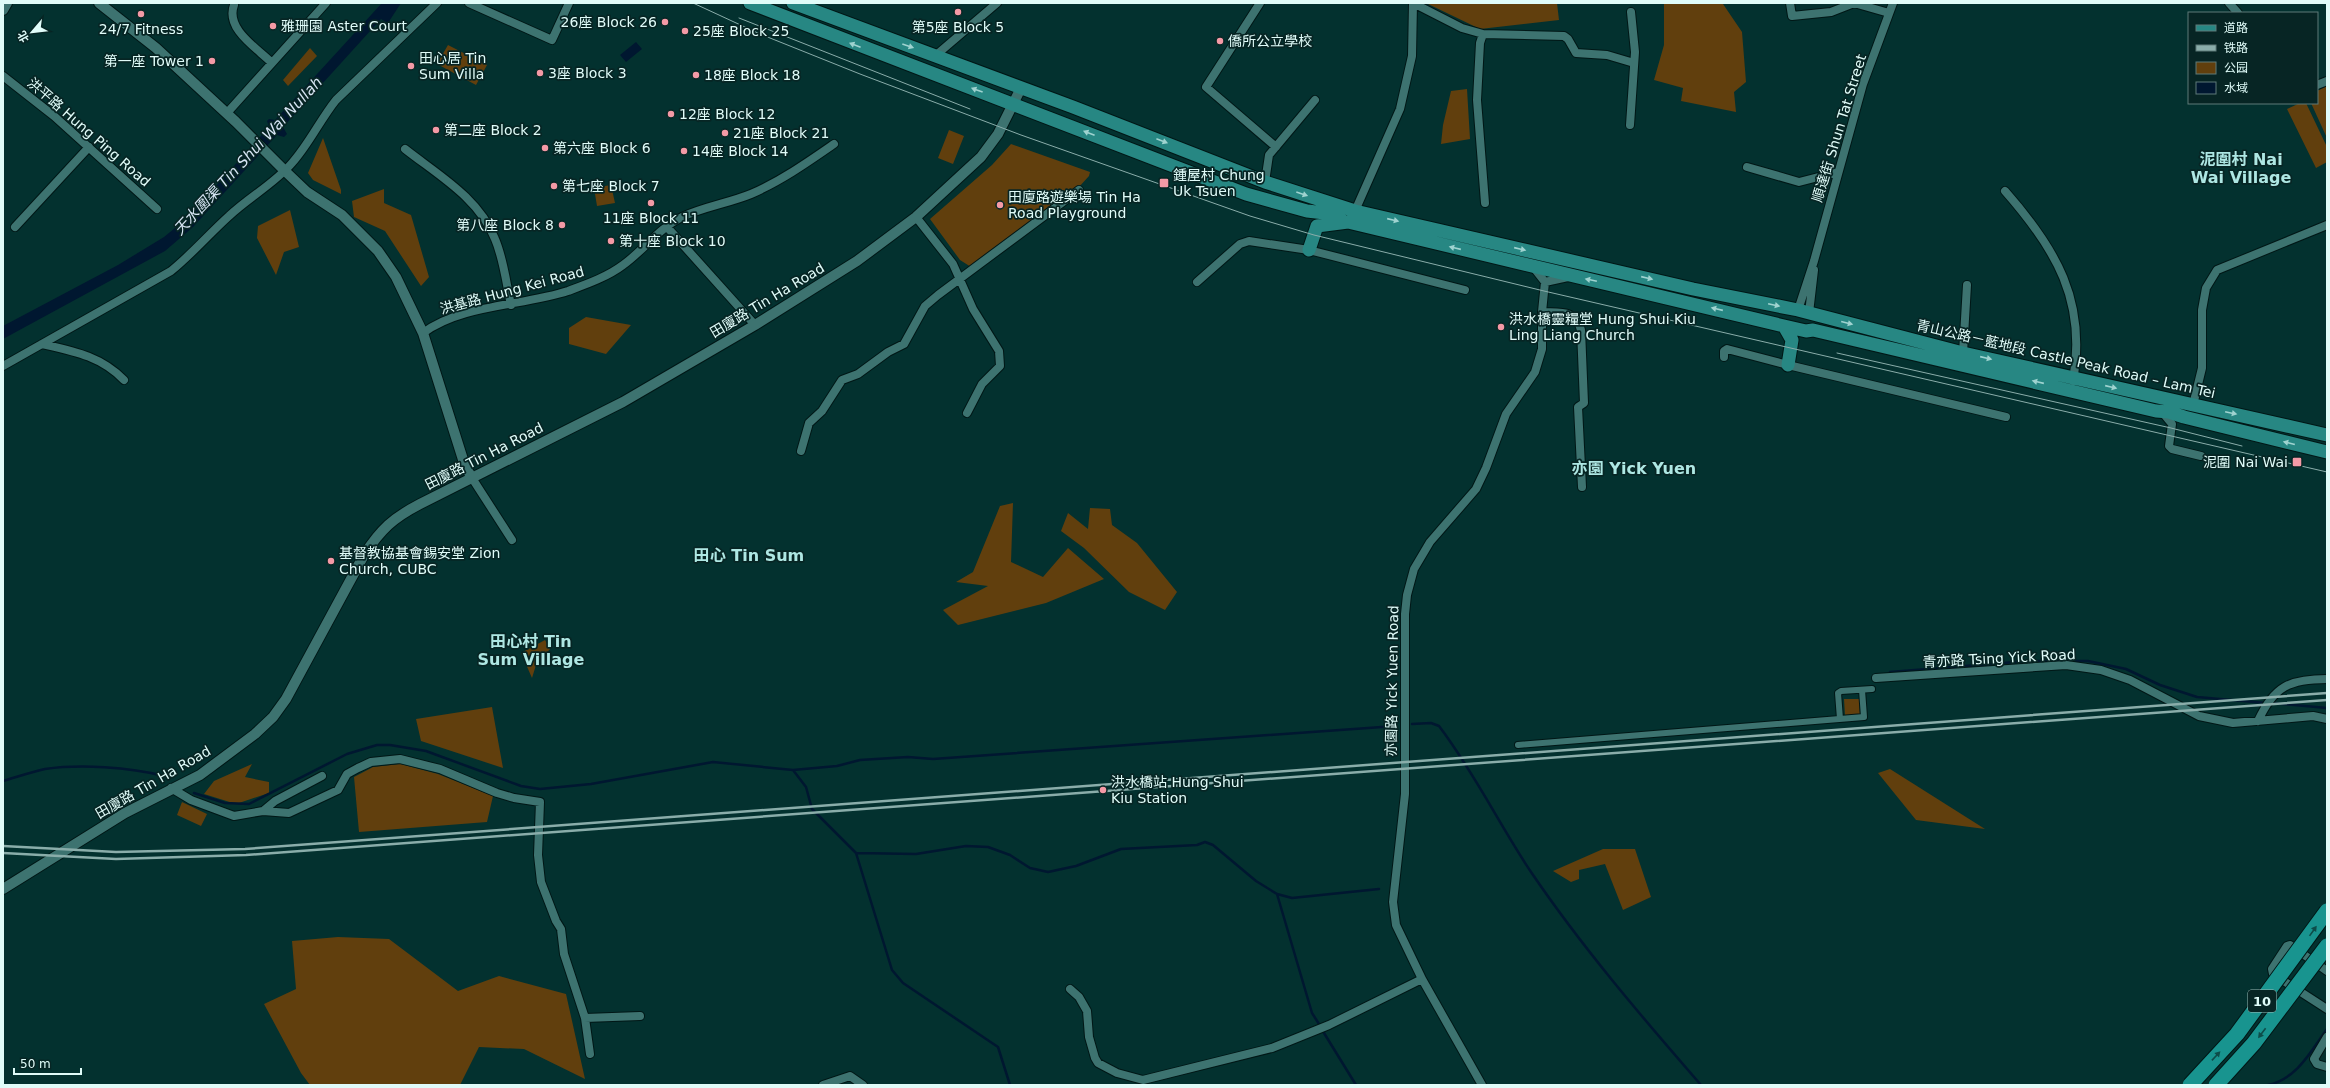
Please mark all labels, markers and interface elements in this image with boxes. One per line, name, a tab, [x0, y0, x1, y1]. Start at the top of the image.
marker: 第5座 Block 5	[953, 7, 963, 17]
marker: 24/7 Fitness	[136, 9, 146, 19]
north arrow	[12, 12, 52, 52]
legend	[2188, 12, 2318, 104]
place label: 26座 Block 26	[561, 14, 657, 30]
marker: 26座 Block 26	[660, 17, 670, 27]
place label: 雅珊園 Aster Court	[281, 18, 408, 34]
place label: 第5座 Block 5	[912, 19, 1004, 35]
place label: 24/7 Fitness	[99, 21, 183, 37]
marker: 雅珊園 Aster Court	[268, 21, 278, 31]
text: 道路	[2224, 21, 2248, 35]
place label: 25座 Block 25	[693, 23, 789, 39]
marker: 25座 Block 25	[680, 26, 690, 36]
text: 北	[15, 29, 32, 44]
place label: 僑所公立學校	[1228, 33, 1312, 49]
marker: 僑所公立學校	[1215, 36, 1225, 46]
one-way arrow	[849, 41, 861, 47]
text: 铁路	[2224, 41, 2248, 55]
one-way arrow	[903, 44, 915, 50]
place label: 田心居 Tin Sum Villa	[419, 50, 486, 82]
street label: 順達街 Shun Tat Street	[1809, 52, 1869, 204]
place label: 第一座 Tower 1	[104, 53, 204, 69]
marker: 第一座 Tower 1	[207, 56, 217, 66]
marker: 田心居 Tin Sum Villa	[406, 61, 416, 71]
text: 公园	[2224, 61, 2248, 75]
place label: 3座 Block 3	[548, 65, 627, 81]
place label: 18座 Block 18	[704, 67, 800, 83]
marker: 3座 Block 3	[535, 68, 545, 78]
marker: 18座 Block 18	[691, 70, 701, 80]
water label: 天水圍渠 Tin Shui Wai Nullah	[170, 73, 326, 239]
street label: 洪平路 Hung Ping Road	[24, 74, 154, 190]
text: 水域	[2224, 81, 2248, 95]
one-way arrow	[970, 87, 982, 93]
place label: 12座 Block 12	[679, 106, 775, 122]
marker: 12座 Block 12	[666, 109, 676, 119]
place label: 第二座 Block 2	[444, 122, 542, 138]
marker: 第二座 Block 2	[431, 125, 441, 135]
place label: 21座 Block 21	[733, 125, 829, 141]
marker: 21座 Block 21	[720, 128, 730, 138]
one-way arrow	[1083, 129, 1095, 135]
one-way arrow	[1156, 139, 1168, 145]
place label: 第六座 Block 6	[553, 140, 651, 156]
marker: 第六座 Block 6	[540, 143, 550, 153]
place label: 14座 Block 14	[692, 143, 788, 159]
marker: 14座 Block 14	[679, 146, 689, 156]
district label: 泥圍村 Nai Wai Village	[2191, 150, 2291, 187]
place label: 鍾屋村 Chung Uk Tsuen	[1173, 167, 1265, 199]
marker: 鍾屋村 Chung Uk Tsuen	[1158, 177, 1170, 189]
place label: 第七座 Block 7	[562, 178, 660, 194]
marker: 第七座 Block 7	[549, 181, 559, 191]
place label: 田廈路遊樂場 Tin Ha Road Playground	[1008, 189, 1141, 221]
one-way arrow	[1296, 192, 1308, 198]
marker: 11座 Block 11	[646, 198, 656, 208]
marker: 田廈路遊樂場 Tin Ha Road Playground	[995, 200, 1005, 210]
place label: 11座 Block 11	[603, 210, 699, 226]
place label: 第八座 Block 8	[456, 217, 554, 233]
one-way arrow	[1387, 217, 1399, 223]
marker: 第八座 Block 8	[557, 220, 567, 230]
place label: 第十座 Block 10	[619, 233, 726, 249]
marker: 第十座 Block 10	[606, 236, 616, 246]
one-way arrow	[1448, 245, 1460, 251]
one-way arrow	[1514, 246, 1526, 252]
street label: 田廈路 Tin Ha Road	[707, 260, 827, 340]
street label: 洪基路 Hung Kei Road	[438, 263, 586, 317]
one-way arrow	[1641, 275, 1653, 281]
one-way arrow	[1585, 277, 1597, 283]
one-way arrow	[1767, 303, 1780, 309]
one-way arrow	[1710, 305, 1723, 311]
place label: 洪水橋靈糧堂 Hung Shui Kiu Ling Liang Church	[1509, 311, 1696, 343]
street label: 青山公路－藍地段 Castle Peak Road – Lam Tei	[1915, 317, 2217, 401]
one-way arrow	[1840, 320, 1853, 326]
marker: 洪水橋靈糧堂 Hung Shui Kiu Ling Liang Church	[1496, 322, 1506, 332]
one-way arrow	[1980, 355, 1992, 361]
one-way arrow	[2032, 379, 2044, 385]
one-way arrow	[2105, 384, 2117, 390]
one-way arrow	[2225, 411, 2237, 417]
street label: 田廈路 Tin Ha Road	[422, 419, 546, 493]
one-way arrow	[2283, 440, 2295, 446]
place label: 泥圍 Nai Wai	[2203, 454, 2288, 470]
marker: 泥圍 Nai Wai	[2291, 456, 2303, 468]
district label: 亦園 Yick Yuen	[1572, 459, 1696, 478]
place label: 基督教協基會錫安堂 Zion Church, CUBC	[339, 545, 500, 577]
district label: 田心 Tin Sum	[694, 546, 804, 565]
marker: 基督教協基會錫安堂 Zion Church, CUBC	[326, 556, 336, 566]
street label: 亦園路 Yick Yuen Road	[1383, 605, 1401, 757]
district label: 田心村 Tin Sum Village	[478, 632, 585, 669]
street label: 青亦路 Tsing Yick Road	[1922, 646, 2076, 670]
street label: 田廈路 Tin Ha Road	[92, 742, 214, 822]
place label: 洪水橋站 Hung Shui Kiu Station	[1111, 774, 1244, 806]
marker: 洪水橋站 Hung Shui Kiu Station	[1098, 785, 1108, 795]
one-way arrow	[2309, 926, 2317, 937]
road number: 10	[2248, 990, 2276, 1012]
one-way arrow	[2258, 1028, 2266, 1038]
scale bar	[14, 1050, 81, 1076]
one-way arrow	[2211, 1051, 2221, 1061]
text: 50 m	[20, 1057, 51, 1071]

